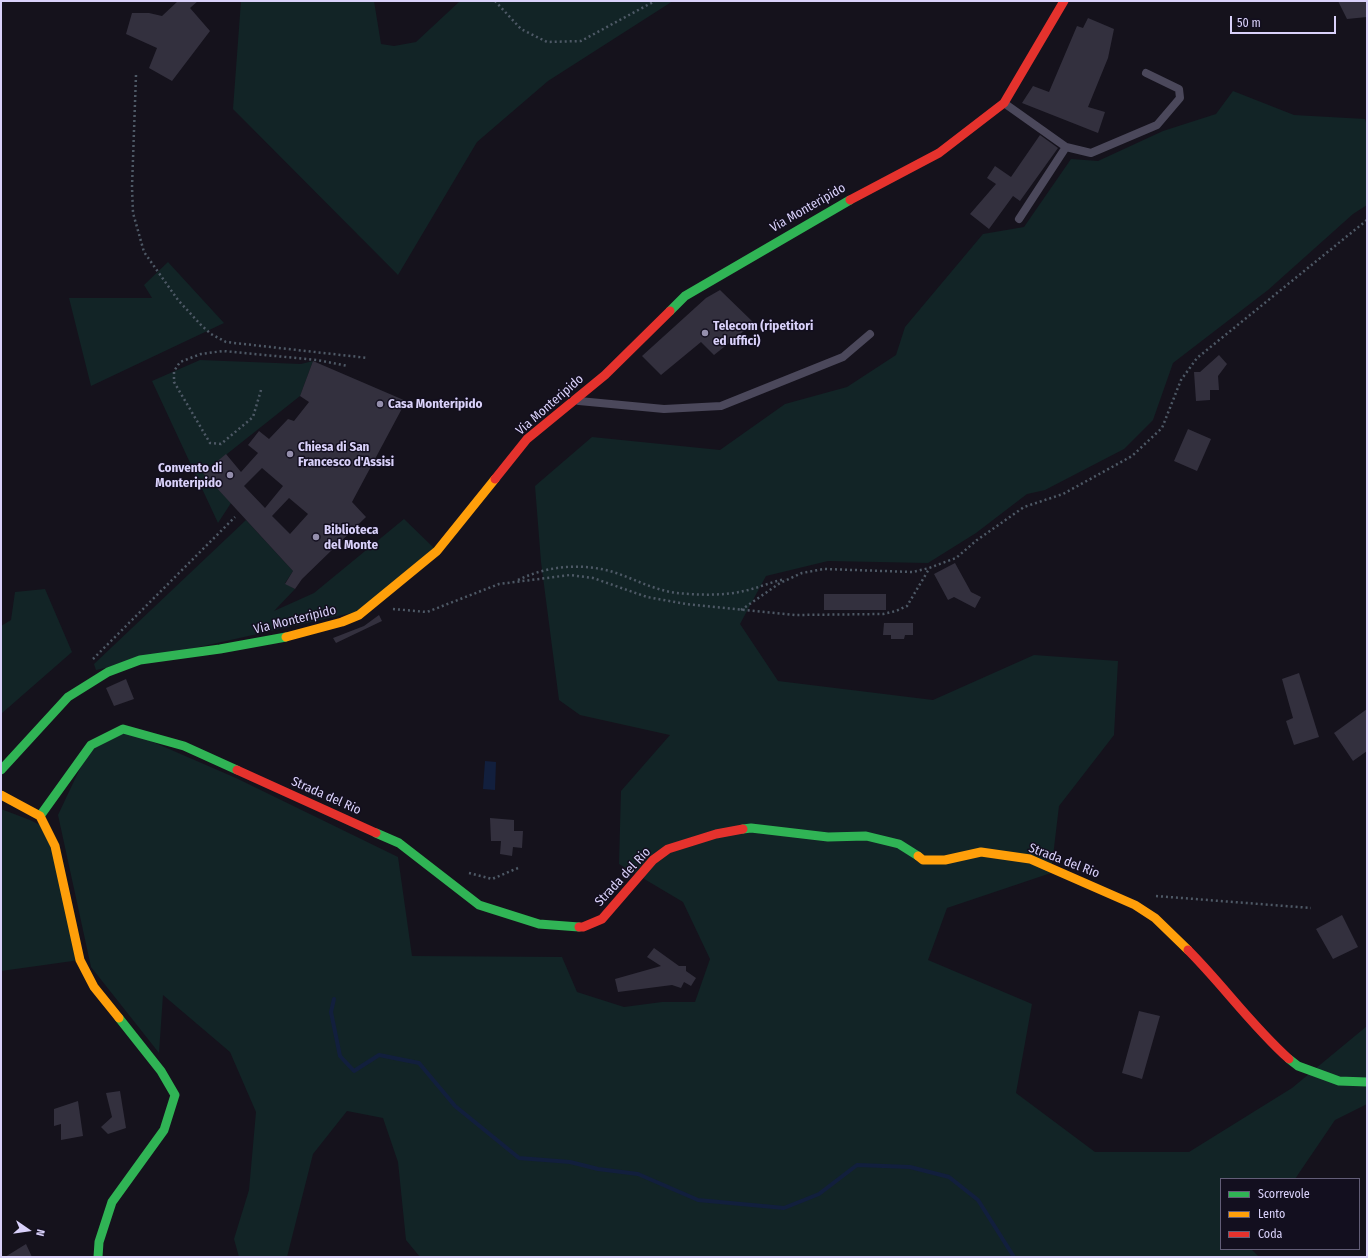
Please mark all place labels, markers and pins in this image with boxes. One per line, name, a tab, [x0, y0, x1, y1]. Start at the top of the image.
place label: Telecom (ripetitori ed uffici)	[713, 318, 813, 349]
marker: Telecom (ripetitori ed uffici)	[700, 328, 710, 338]
place label: Casa Monteripido	[388, 396, 482, 412]
marker: Casa Monteripido	[375, 399, 385, 409]
place label: Chiesa di San Francesco d'Assisi	[298, 439, 394, 470]
marker: Chiesa di San Francesco d'Assisi	[285, 449, 295, 459]
place label: Convento di Monteripido	[155, 460, 222, 491]
marker: Convento di Monteripido	[225, 470, 235, 480]
place label: Biblioteca del Monte	[324, 522, 378, 553]
marker: Biblioteca del Monte	[311, 532, 321, 542]

